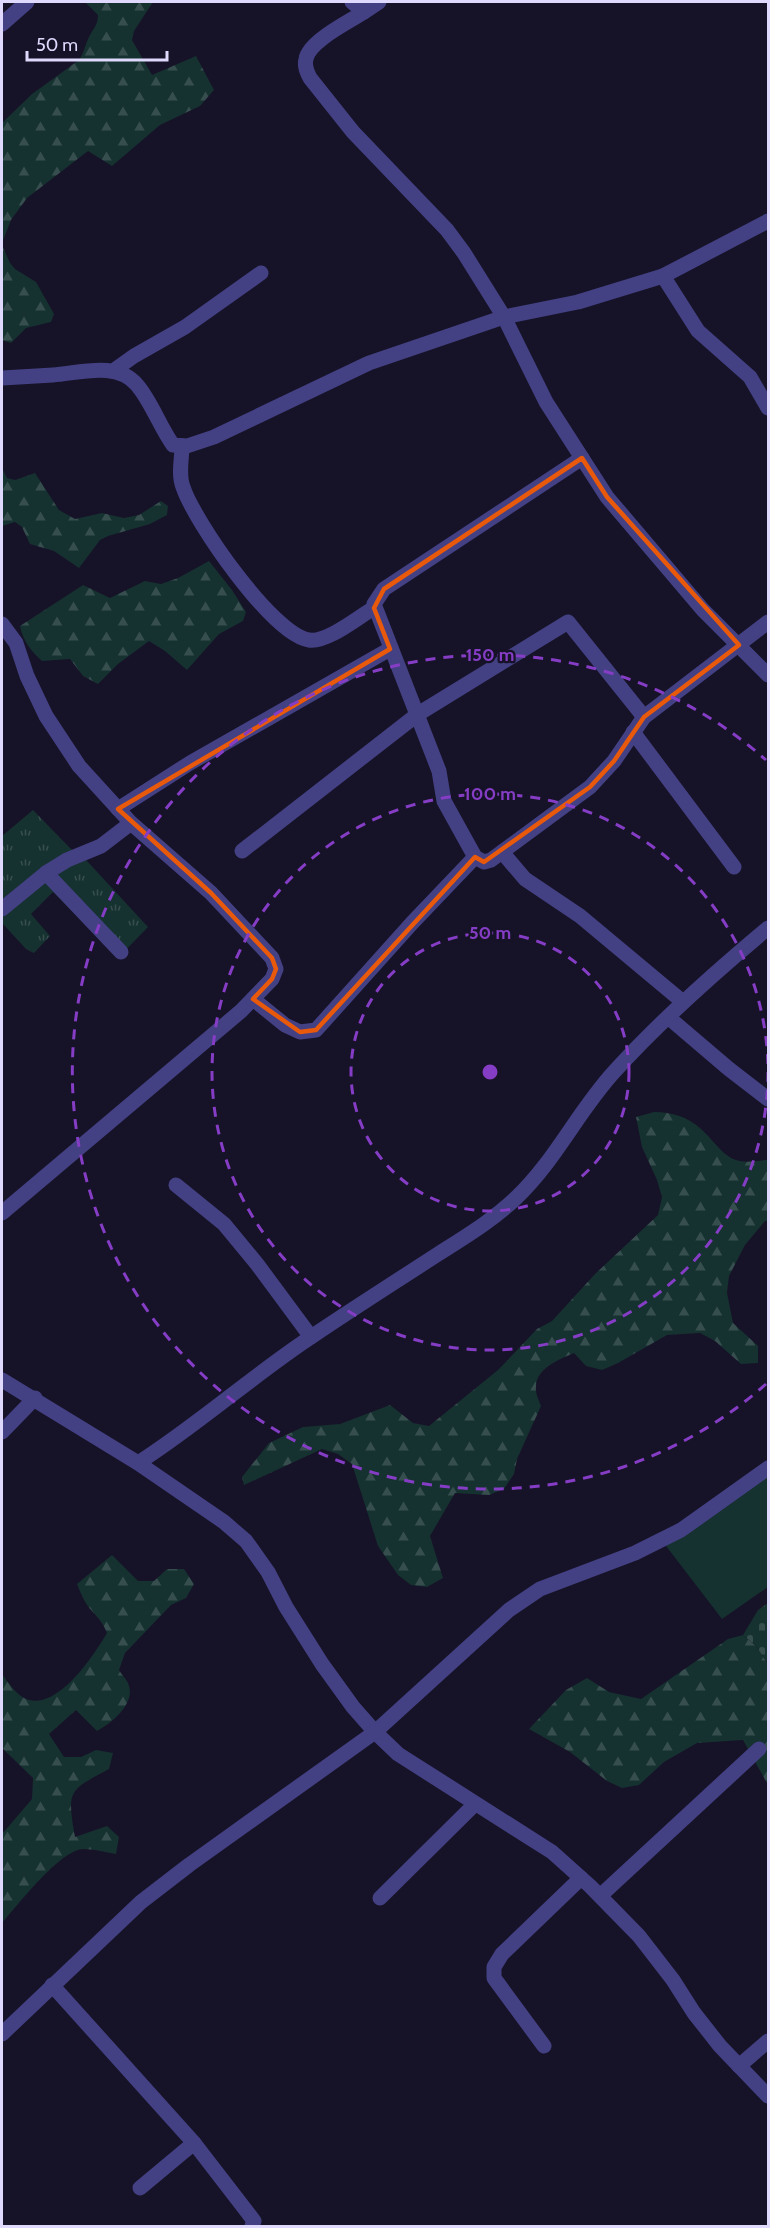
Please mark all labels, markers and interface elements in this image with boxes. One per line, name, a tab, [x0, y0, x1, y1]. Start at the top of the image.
scale bar	[27, 24, 166, 62]
text: 50 m	[36, 34, 78, 56]
text: 150 m	[466, 644, 514, 666]
text: 100 m	[464, 783, 516, 805]
text: 50 m	[469, 922, 511, 944]
centre of rings	[480, 1062, 500, 1082]

